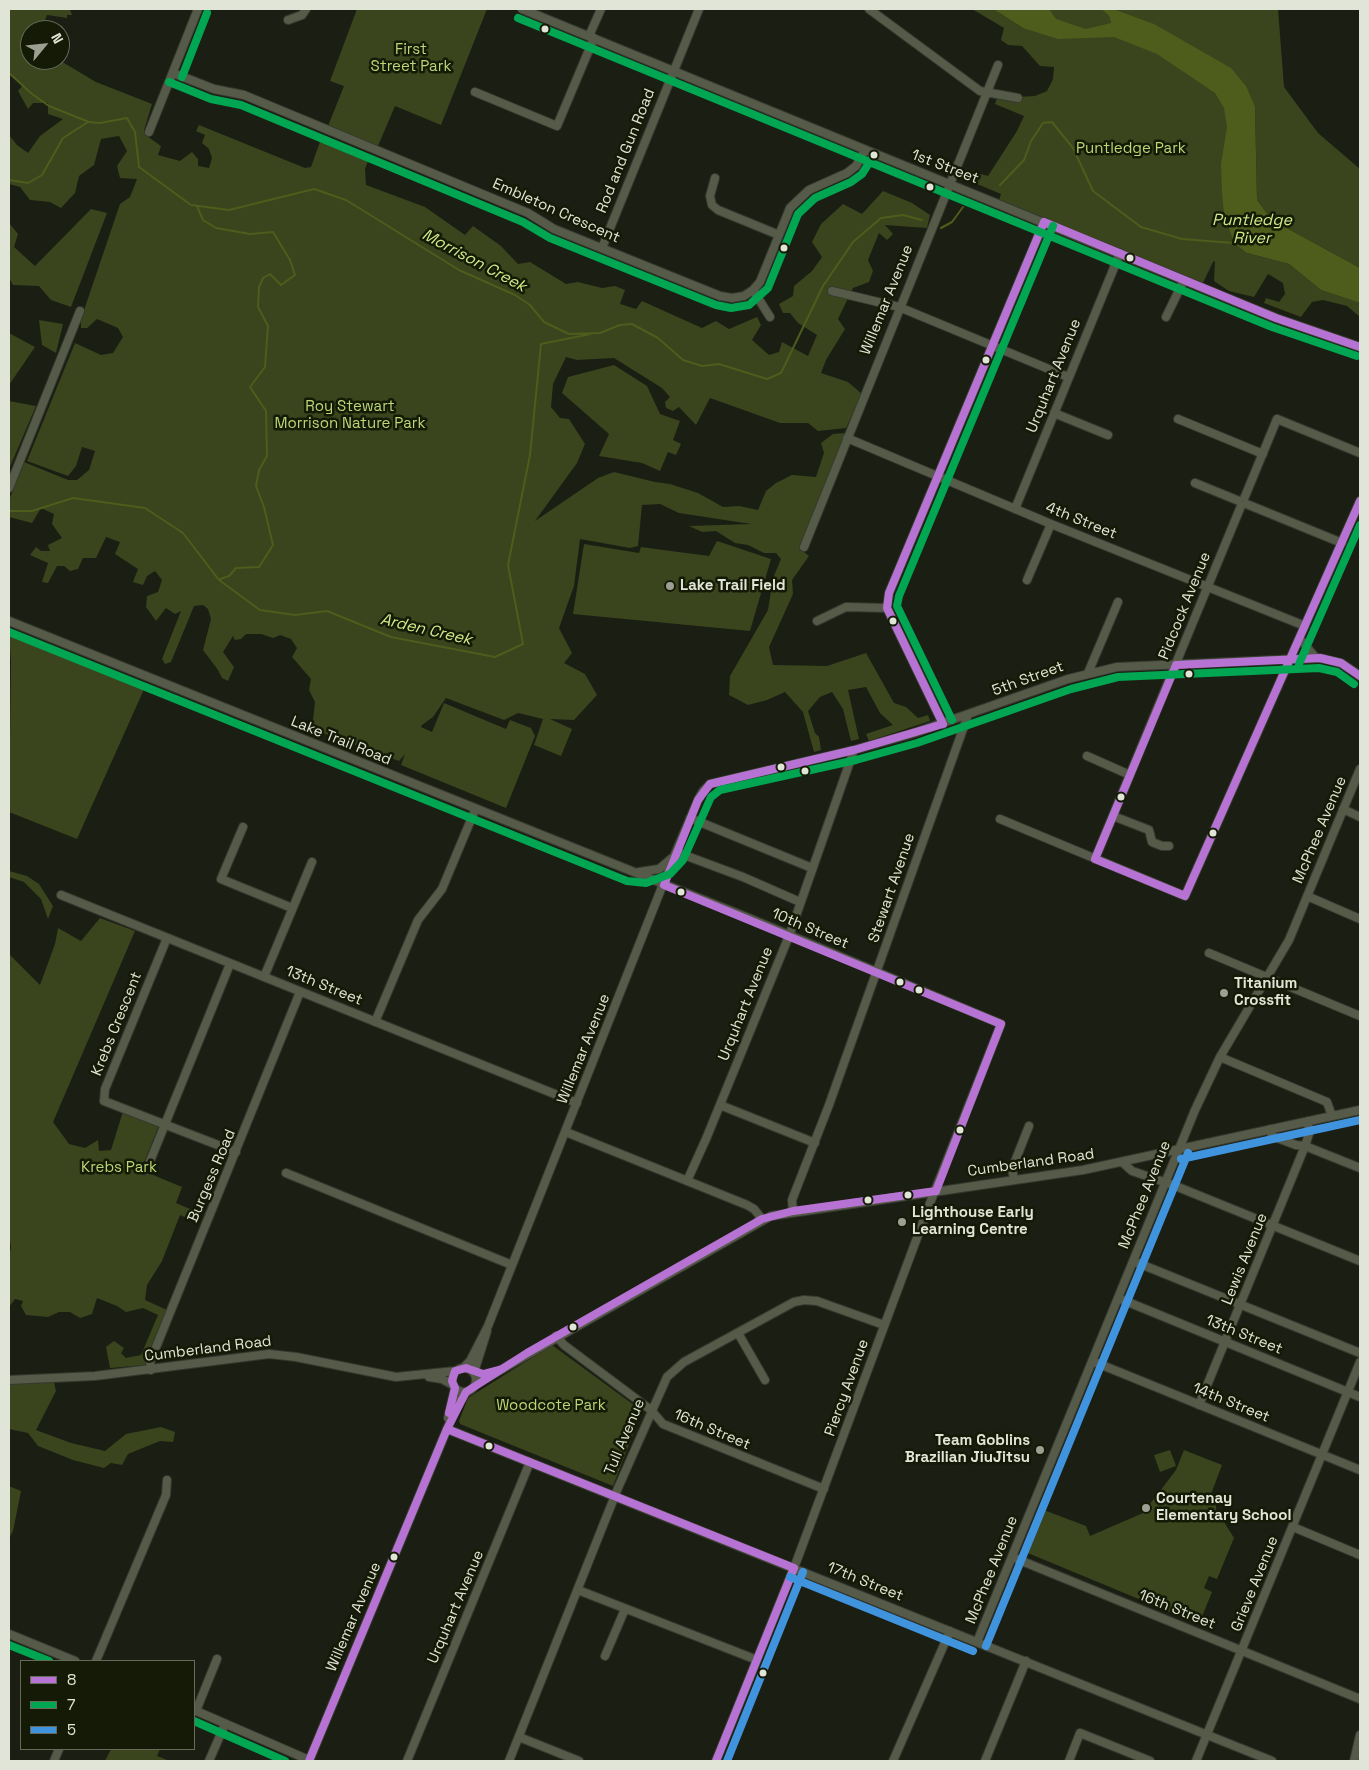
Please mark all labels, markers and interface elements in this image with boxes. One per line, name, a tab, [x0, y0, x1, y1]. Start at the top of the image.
north arrow	[20, 20, 70, 70]
unlabelled marker	[540, 24, 550, 34]
text: N	[47, 30, 68, 47]
park label: First Street Park	[371, 41, 451, 76]
street label: Rod and Gun Road	[593, 86, 659, 216]
park label: Puntledge Park	[1076, 140, 1186, 158]
street label: 1st Street	[909, 146, 981, 188]
unlabelled marker	[869, 150, 879, 160]
street label: Embleton Crescent	[489, 175, 623, 247]
unlabelled marker	[925, 182, 935, 192]
water label: Puntledge River	[1212, 211, 1292, 249]
water label: Morrison Creek	[418, 225, 530, 297]
street label: Willemar Avenue	[857, 242, 917, 358]
unlabelled marker	[779, 243, 789, 253]
unlabelled marker	[1125, 253, 1135, 263]
street label: Urquhart Avenue	[1023, 316, 1085, 436]
unlabelled marker	[981, 355, 991, 365]
park label: Roy Stewart Morrison Nature Park	[275, 398, 425, 433]
street label: 4th Street	[1043, 499, 1119, 543]
street label: Pidcock Avenue	[1155, 550, 1215, 662]
place label: Lake Trail Field	[680, 577, 786, 595]
marker: Lake Trail Field	[664, 580, 676, 592]
water label: Arden Creek	[378, 610, 474, 650]
unlabelled marker	[888, 616, 898, 626]
street label: 5th Street	[990, 658, 1066, 700]
unlabelled marker	[1184, 669, 1194, 679]
street label: Lake Trail Road	[288, 713, 394, 769]
unlabelled marker	[776, 762, 786, 772]
unlabelled marker	[800, 766, 810, 776]
street label: McPhee Avenue	[1289, 774, 1351, 886]
unlabelled marker	[1116, 792, 1126, 802]
unlabelled marker	[1208, 828, 1218, 838]
street label: Stewart Avenue	[865, 831, 919, 945]
unlabelled marker	[676, 887, 686, 897]
street label: 10th Street	[769, 905, 851, 953]
street label: Urquhart Avenue	[715, 944, 777, 1064]
street label: 13th Street	[283, 962, 365, 1010]
street label: Krebs Crescent	[88, 969, 146, 1079]
place label: Titanium Crossfit	[1234, 975, 1297, 1010]
unlabelled marker	[895, 977, 905, 987]
unlabelled marker	[914, 985, 924, 995]
marker: Titanium Crossfit	[1218, 987, 1230, 999]
street label: Willemar Avenue	[554, 991, 614, 1107]
unlabelled marker	[955, 1125, 965, 1135]
street label: Burgess Road	[184, 1127, 240, 1225]
street label: McPhee Avenue	[1115, 1138, 1175, 1252]
street label: Cumberland Road	[967, 1145, 1095, 1181]
park label: Krebs Park	[81, 1159, 157, 1177]
unlabelled marker	[903, 1190, 913, 1200]
unlabelled marker	[863, 1195, 873, 1205]
place label: Lighthouse Early Learning Centre	[912, 1204, 1034, 1239]
street label: Lewis Avenue	[1218, 1211, 1272, 1307]
marker: Lighthouse Early Learning Centre	[896, 1216, 908, 1228]
street label: 13th Street	[1203, 1311, 1285, 1359]
unlabelled marker	[568, 1322, 578, 1332]
street label: Cumberland Road	[144, 1332, 272, 1366]
street label: Piercy Avenue	[821, 1337, 873, 1439]
street label: 14th Street	[1190, 1379, 1272, 1427]
street label: Tull Avenue	[601, 1396, 649, 1478]
park label: Woodcote Park	[496, 1397, 606, 1415]
street label: 16th Street	[671, 1406, 753, 1454]
place label: Team Goblins Brazilian JiuJitsu	[905, 1432, 1030, 1467]
unlabelled marker	[484, 1441, 494, 1451]
marker: Team Goblins Brazilian JiuJitsu	[1034, 1444, 1046, 1456]
place label: Courtenay Elementary School	[1156, 1490, 1291, 1525]
marker: Courtenay Elementary School	[1140, 1502, 1152, 1514]
street label: McPhee Avenue	[962, 1513, 1022, 1627]
street label: Grieve Avenue	[1228, 1534, 1282, 1634]
street label: Urquhart Avenue	[424, 1548, 488, 1666]
unlabelled marker	[389, 1552, 399, 1562]
street label: 17th Street	[824, 1559, 906, 1605]
street label: Willemar Avenue	[323, 1560, 385, 1674]
street label: 16th Street	[1136, 1586, 1218, 1634]
legend	[20, 1660, 195, 1750]
unlabelled marker	[758, 1668, 768, 1678]
text: 8	[67, 1670, 76, 1689]
text: 7	[67, 1695, 75, 1714]
text: 5	[67, 1720, 76, 1739]

